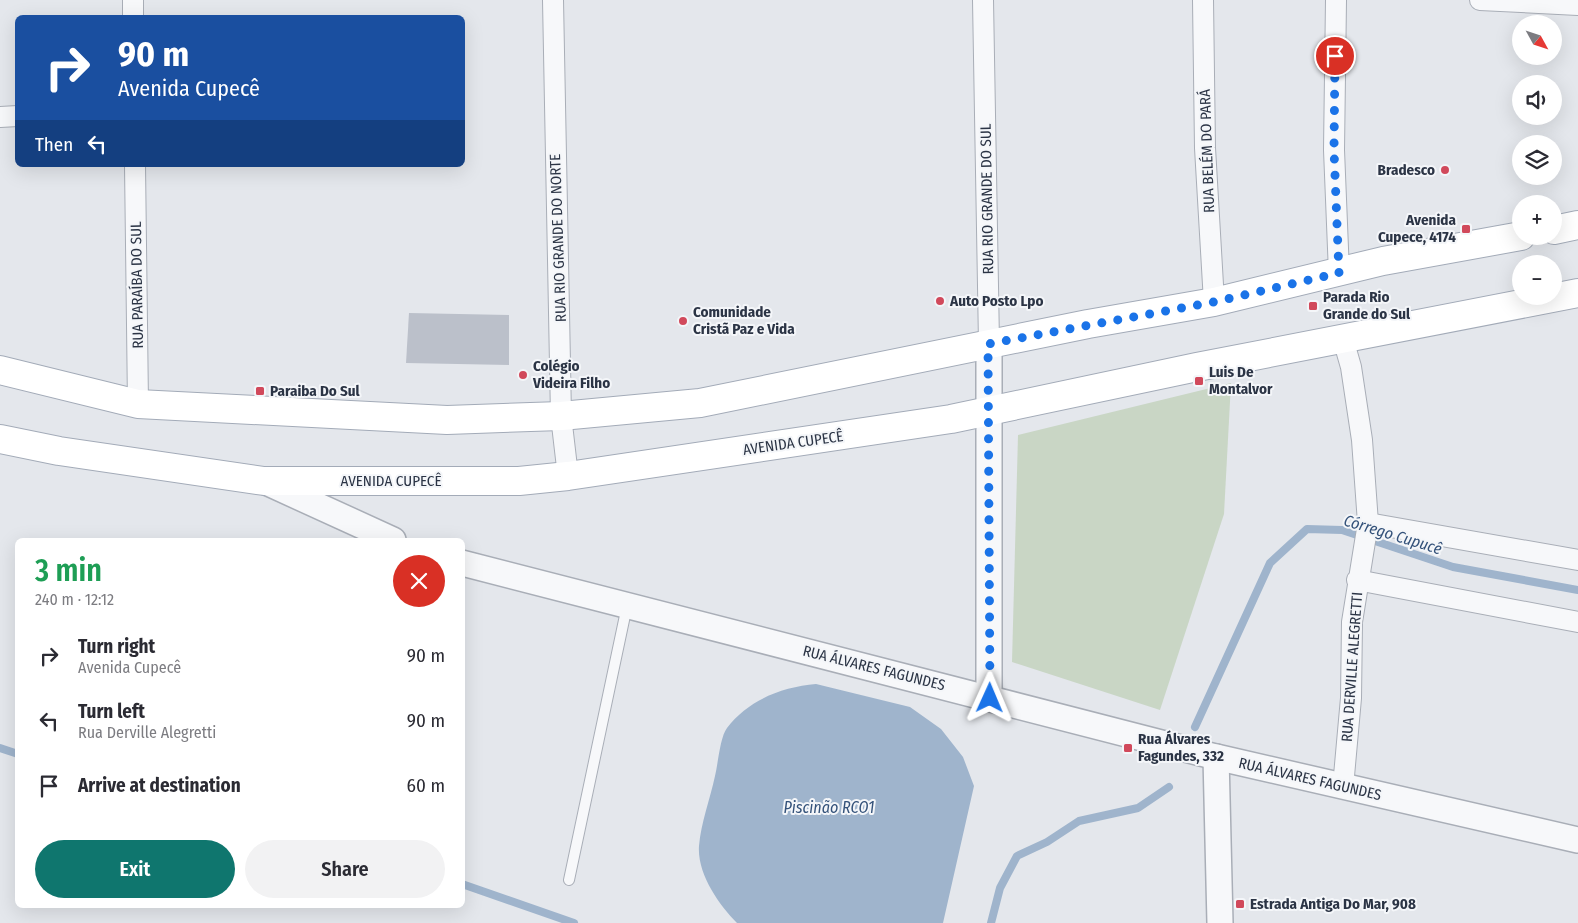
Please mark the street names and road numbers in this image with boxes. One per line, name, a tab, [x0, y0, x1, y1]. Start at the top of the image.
street label: RUA BELÉM DO PARÁ	[1196, 89, 1218, 213]
street label: RUA RIO GRANDE DO SUL	[977, 123, 997, 275]
street label: RUA RIO GRANDE DO NORTE	[546, 154, 570, 322]
street label: RUA PARAÍBA DO SUL	[127, 221, 147, 349]
street label: AVENIDA CUPECÊ	[742, 427, 844, 459]
street label: AVENIDA CUPECÊ	[340, 472, 442, 490]
street label: RUA DERVILLE ALEGRETTI	[1338, 591, 1366, 743]
street label: RUA ÁLVARES FAGUNDES	[801, 642, 947, 694]
street label: RUA ÁLVARES FAGUNDES	[1237, 754, 1383, 804]

